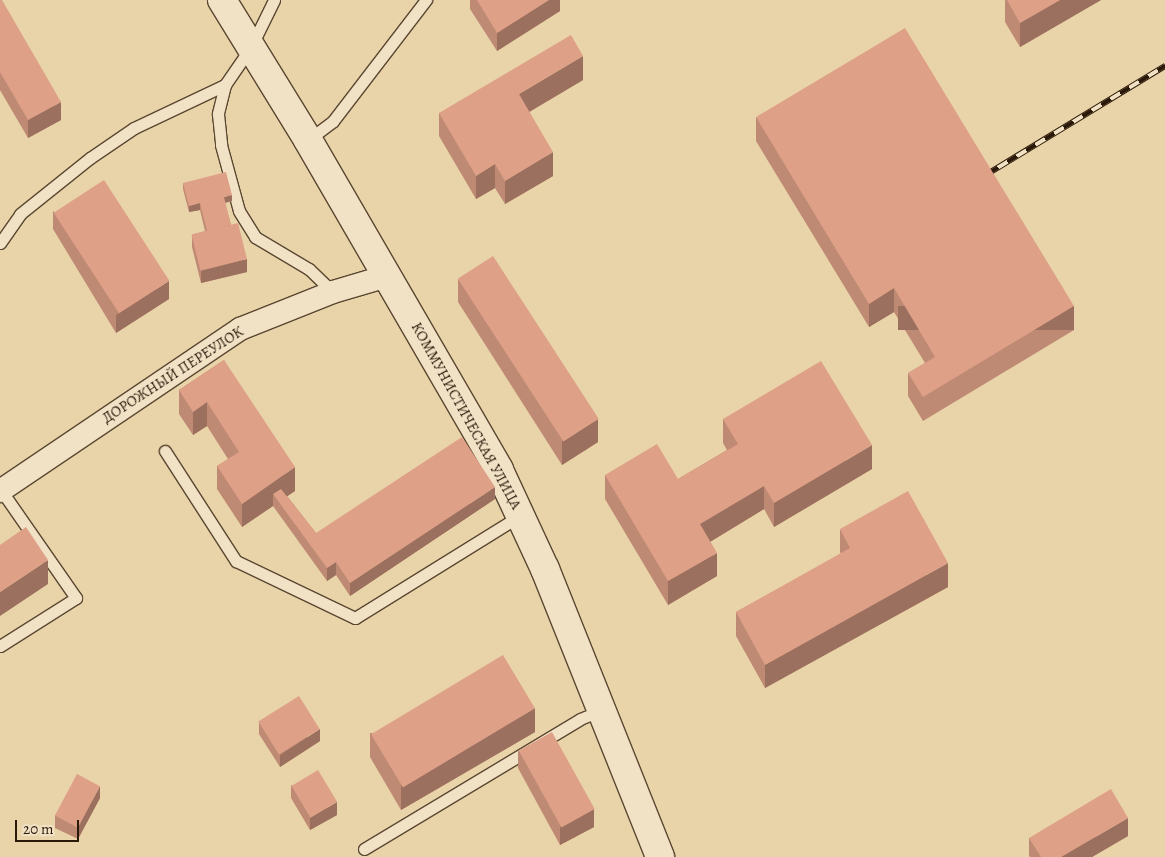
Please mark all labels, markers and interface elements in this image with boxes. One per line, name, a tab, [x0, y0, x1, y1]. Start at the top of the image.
street label: КОММУНИСТИЧЕСКАЯ УЛИЦА	[407, 319, 525, 513]
street label: ДОРОЖНЫЙ ПЕРЕУЛОК	[99, 323, 247, 427]
scale bar	[18, 810, 81, 842]
text: 20 m	[23, 819, 54, 839]

